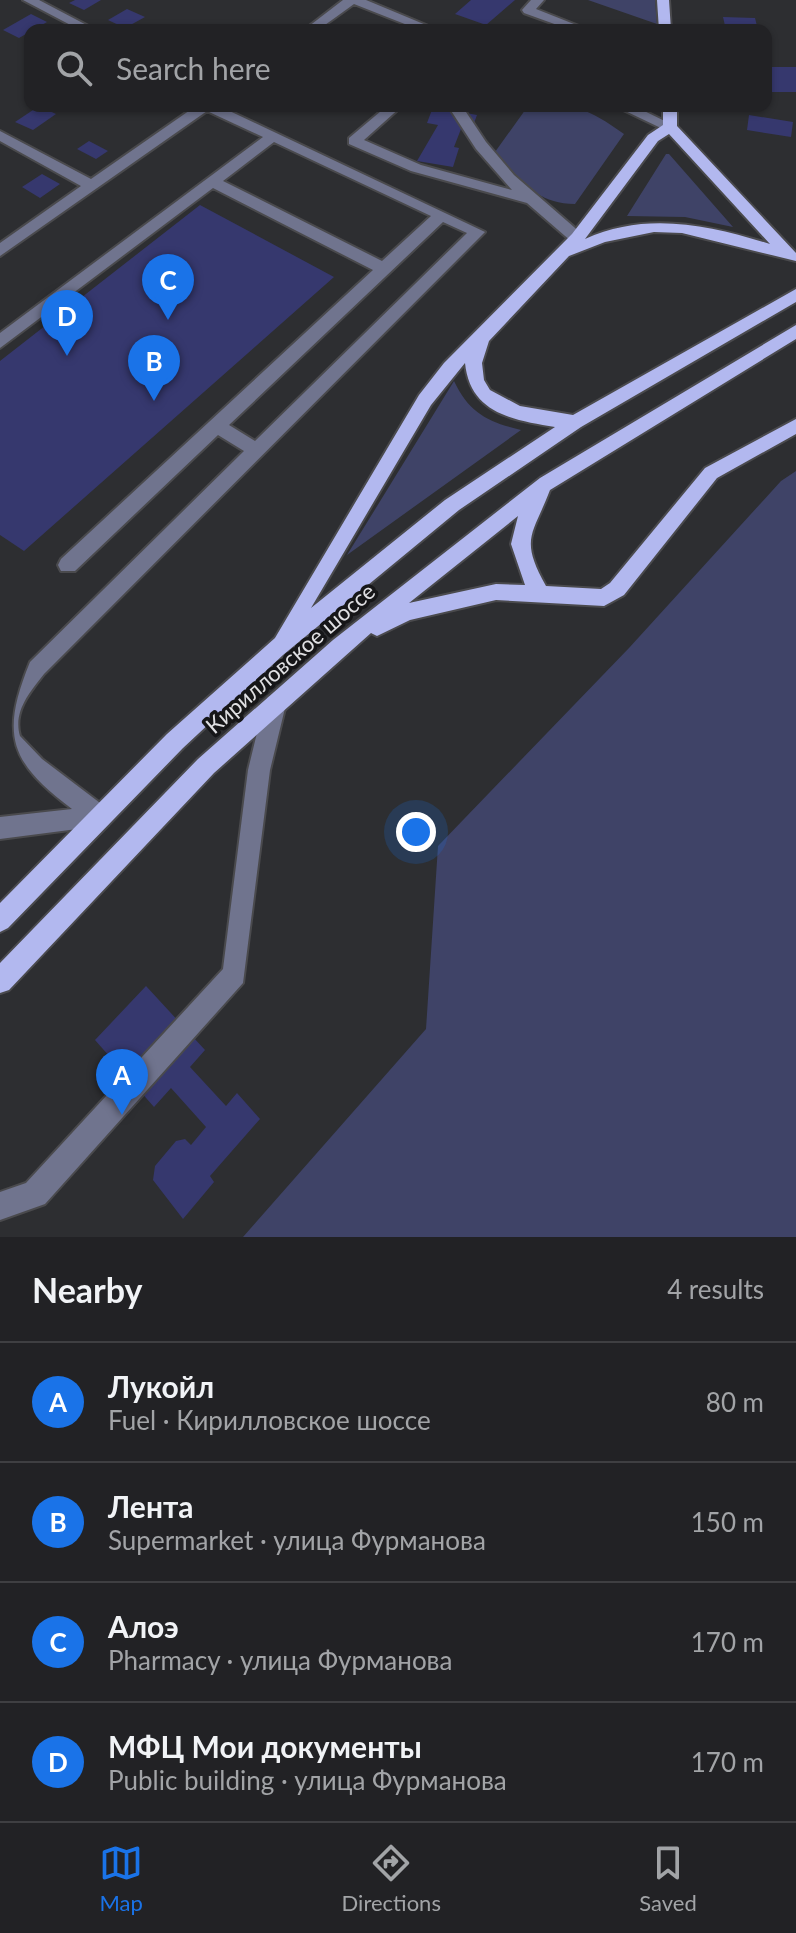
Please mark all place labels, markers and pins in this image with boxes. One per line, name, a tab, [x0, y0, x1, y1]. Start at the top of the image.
pin: C	[142, 254, 194, 320]
pin: D	[41, 290, 93, 356]
pin: B	[128, 335, 180, 401]
pin: A	[96, 1049, 148, 1115]

